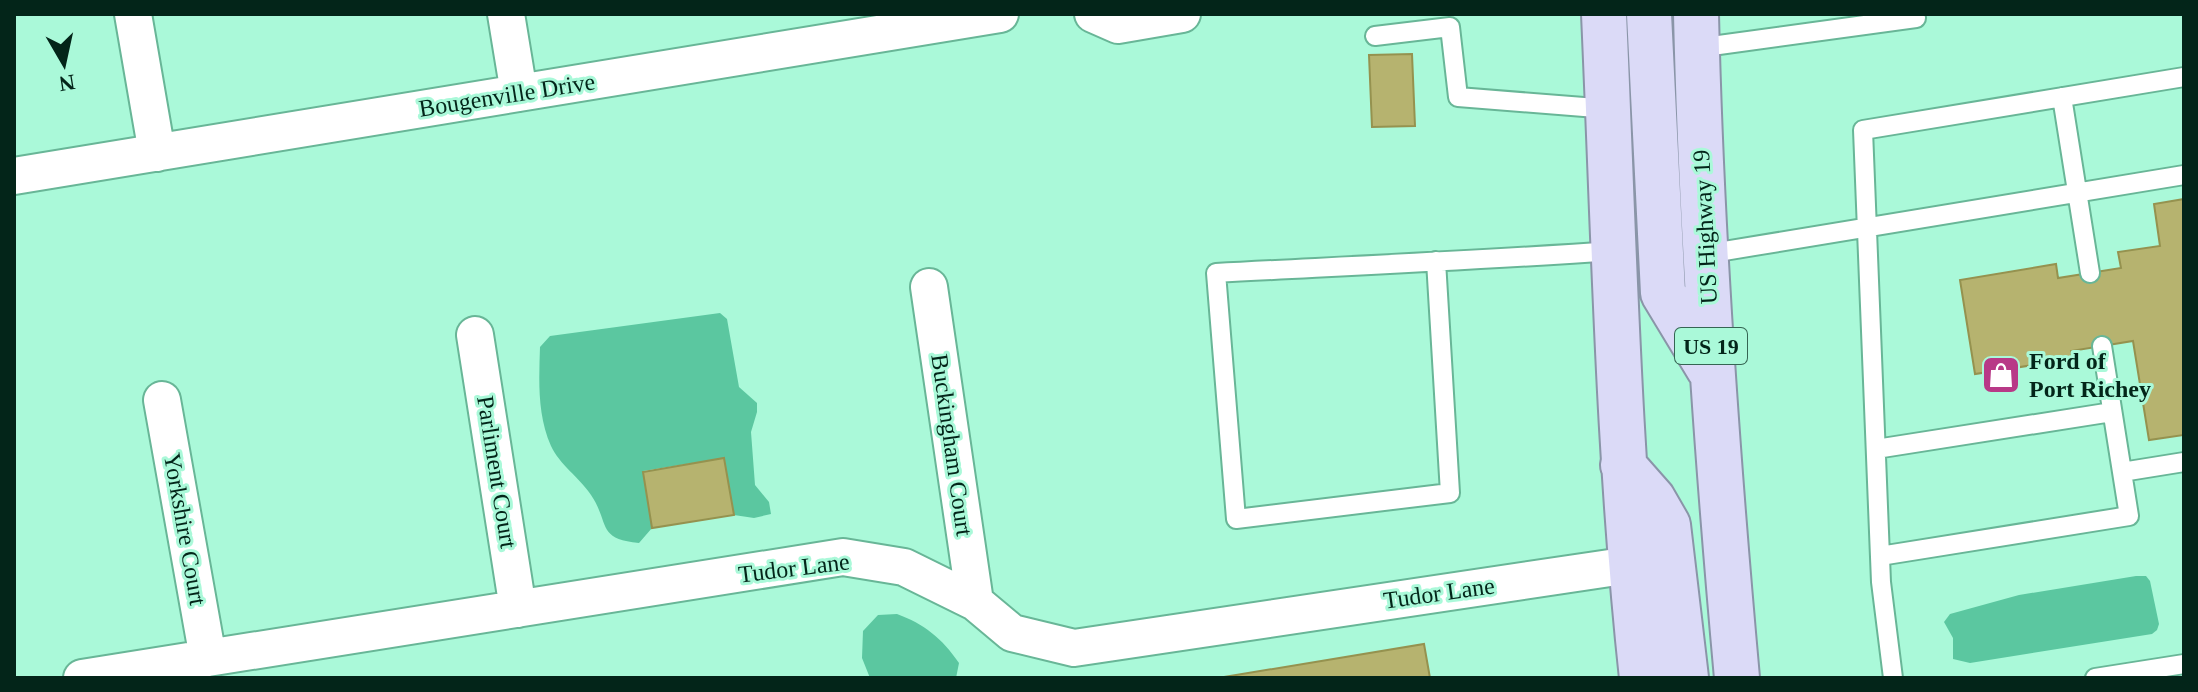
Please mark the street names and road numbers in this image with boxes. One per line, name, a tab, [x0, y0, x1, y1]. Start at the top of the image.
street label: Bougenville Drive	[417, 68, 597, 122]
street label: US Highway 19	[1688, 149, 1722, 305]
road number: US 19	[1675, 328, 1747, 364]
street label: Buckingham Court	[926, 352, 978, 538]
street label: Parliment Court	[472, 394, 522, 550]
street label: Yorkshire Court	[159, 451, 211, 608]
street label: Tudor Lane	[737, 548, 851, 588]
street label: Tudor Lane	[1382, 572, 1496, 614]

